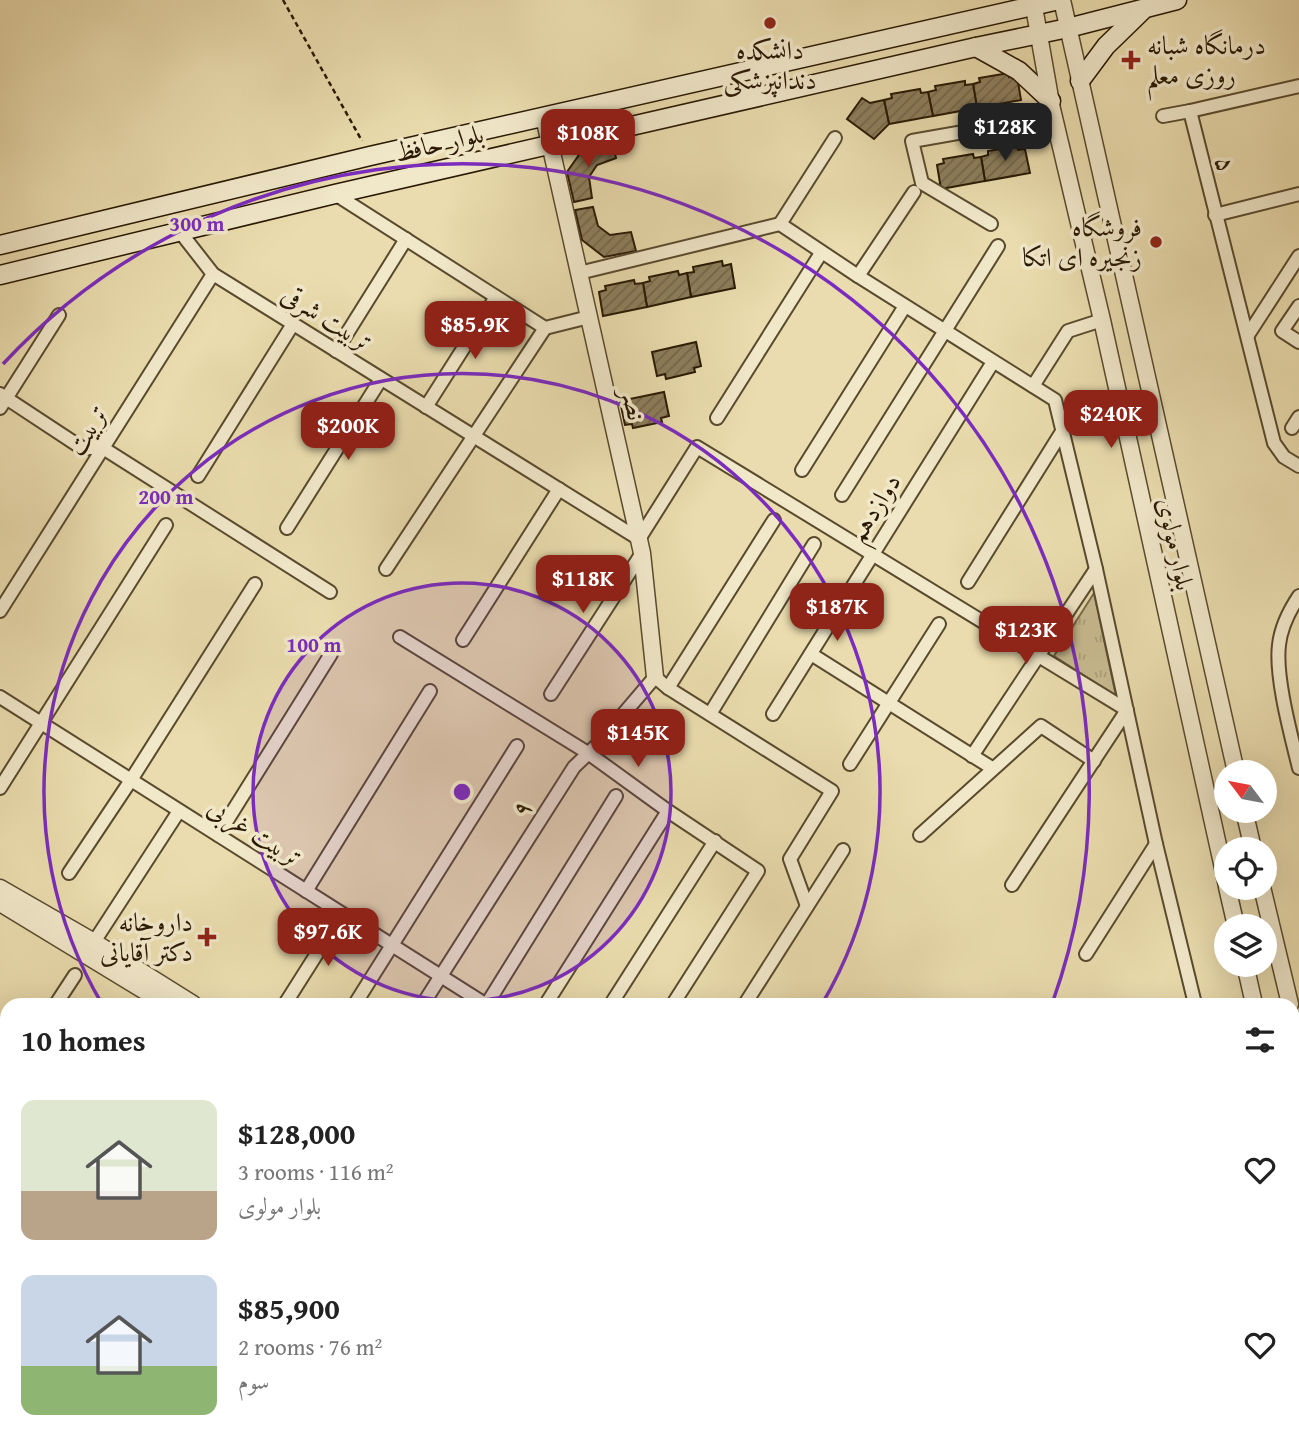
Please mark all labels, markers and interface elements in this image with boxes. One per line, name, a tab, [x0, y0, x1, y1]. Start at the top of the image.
marker: دانشکده دندانپزشکی	[762, 15, 778, 31]
place label: درمانگاه شبانه روزی معلم	[1147, 25, 1266, 101]
place label: دانشکده دندانپزشکی	[723, 30, 817, 99]
marker: درمانگاه شبانه روزی معلم	[1121, 50, 1141, 70]
pin: $128K	[956, 104, 1054, 163]
text: $128K	[974, 109, 1036, 142]
pin: $108K	[539, 110, 637, 169]
street label: بلوار حافظ	[390, 113, 487, 172]
text: $108K	[557, 115, 619, 148]
street label: ۵	[1206, 152, 1247, 176]
place label: فروشگاه زنجیره ای اتکا	[1023, 207, 1142, 276]
text: 300 m	[169, 208, 225, 239]
marker: فروشگاه زنجیره ای اتکا	[1148, 234, 1164, 250]
street label: تربیت شرقی	[274, 274, 380, 361]
pin: $85.9K	[418, 302, 532, 361]
text: $85.9K	[441, 307, 509, 340]
street label: نصر	[611, 381, 657, 424]
pin: $240K	[1062, 391, 1160, 450]
text: $240K	[1080, 396, 1142, 429]
street label: تربیت	[56, 397, 117, 463]
pin: $200K	[299, 402, 397, 462]
text: $200K	[317, 408, 379, 441]
street label: دوازدهم	[837, 466, 915, 553]
text: 200 m	[138, 481, 194, 512]
street label: بلوار مولوی	[1148, 494, 1205, 594]
pin: $118K	[534, 556, 632, 615]
text: $118K	[552, 561, 614, 594]
pin: $187K	[788, 584, 886, 643]
text: $187K	[806, 589, 868, 622]
pin: $123K	[977, 606, 1075, 666]
text: $123K	[995, 612, 1057, 645]
text: 100 m	[286, 629, 342, 660]
pin: $145K	[589, 710, 687, 769]
text: $145K	[607, 715, 669, 748]
north arrow	[1214, 760, 1278, 822]
map controls	[1214, 760, 1277, 977]
centre of rings	[450, 780, 474, 804]
street label: تربیت غربی	[200, 787, 310, 876]
street label: ۹	[500, 791, 541, 825]
button: locate	[1214, 837, 1277, 900]
place label: داروخانه دکتر آقایانی	[100, 902, 193, 971]
pin: $97.6K	[271, 908, 385, 968]
text: $97.6K	[294, 914, 362, 947]
button: layers	[1214, 914, 1277, 977]
marker: داروخانه دکتر آقایانی	[199, 929, 215, 945]
text: 10 homes	[21, 1018, 146, 1062]
icon: filters	[1241, 1021, 1279, 1059]
text: $128,000	[238, 1111, 355, 1155]
icon: home	[77, 1128, 161, 1212]
icon: heart	[1241, 1151, 1279, 1189]
text: 3 rooms · 116 m²	[238, 1155, 393, 1188]
text: بلوار مولوی	[238, 1189, 321, 1222]
text: $85,900	[238, 1286, 340, 1330]
icon: home	[77, 1303, 161, 1387]
icon: heart	[1241, 1326, 1279, 1364]
text: 2 rooms · 76 m²	[238, 1330, 382, 1363]
text: سوم	[238, 1364, 269, 1397]

